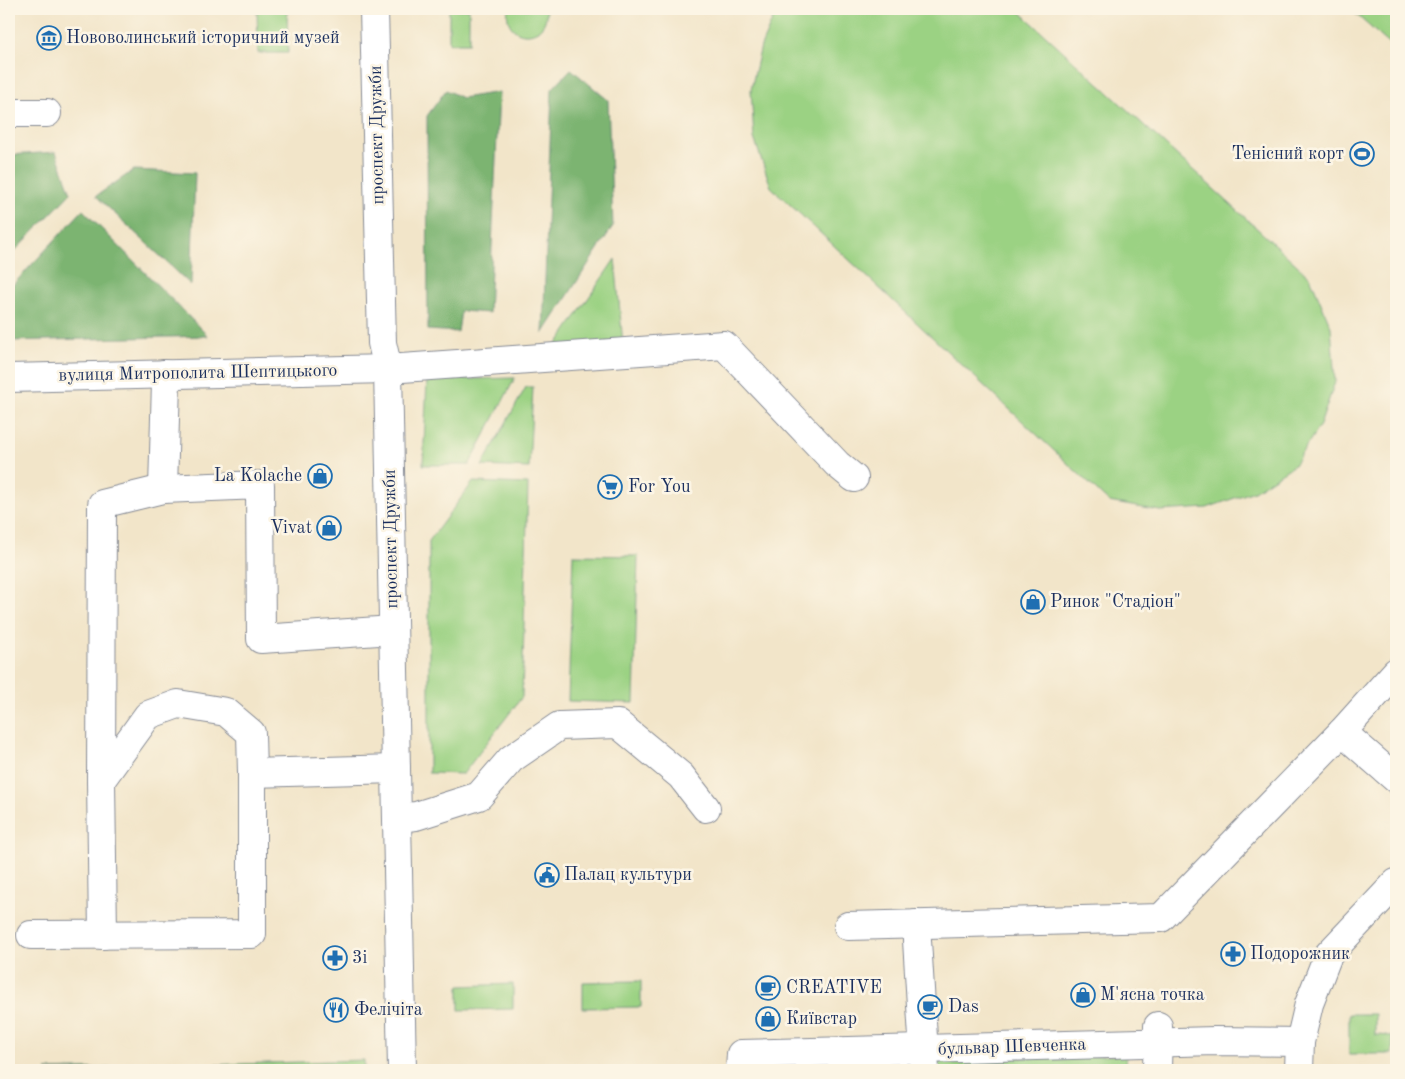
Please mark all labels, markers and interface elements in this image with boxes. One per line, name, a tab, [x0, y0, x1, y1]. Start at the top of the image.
museum icon: Нововолинський історичний музей	[36, 25, 62, 51]
place label: Нововолинський історичний музей	[66, 29, 340, 47]
street label: проспект Дружби	[367, 65, 387, 205]
sports icon: Тенісний корт	[1349, 141, 1375, 167]
place label: Тенісний корт	[1231, 145, 1344, 163]
street label: вулиця Митрополита Шептицького	[58, 362, 338, 384]
shop icon: La Kolache	[307, 463, 333, 489]
place label: La Kolache	[214, 467, 302, 485]
street label: проспект Дружби	[381, 469, 401, 609]
supermarket icon: For You	[597, 474, 623, 500]
place label: For You	[628, 478, 691, 496]
shop icon: Vivat	[316, 515, 342, 541]
place label: Vivat	[270, 519, 312, 537]
shop icon: Ринок "Стадіон"	[1020, 589, 1046, 615]
place label: Ринок "Стадіон"	[1050, 593, 1181, 611]
public building icon: Палац культури	[534, 862, 560, 888]
place label: Палац культури	[564, 866, 692, 884]
pharmacy icon: Подорожник	[1220, 941, 1246, 967]
pharmacy icon: 3і	[322, 945, 348, 971]
place label: Подорожник	[1250, 945, 1350, 963]
place label: 3і	[352, 949, 367, 967]
cafe icon: CREATIVE	[755, 975, 781, 1001]
place label: CREATIVE	[786, 979, 882, 997]
shop icon: М'ясна точка	[1070, 982, 1096, 1008]
place label: М'ясна точка	[1100, 986, 1205, 1004]
cafe icon: Das	[917, 994, 943, 1020]
restaurant icon: Фелічіта	[323, 997, 349, 1023]
place label: Das	[948, 998, 979, 1016]
place label: Фелічіта	[354, 1001, 423, 1019]
shop icon: Київстар	[755, 1006, 781, 1032]
place label: Київстар	[786, 1010, 857, 1028]
street label: бульвар Шевченка	[937, 1035, 1087, 1059]

